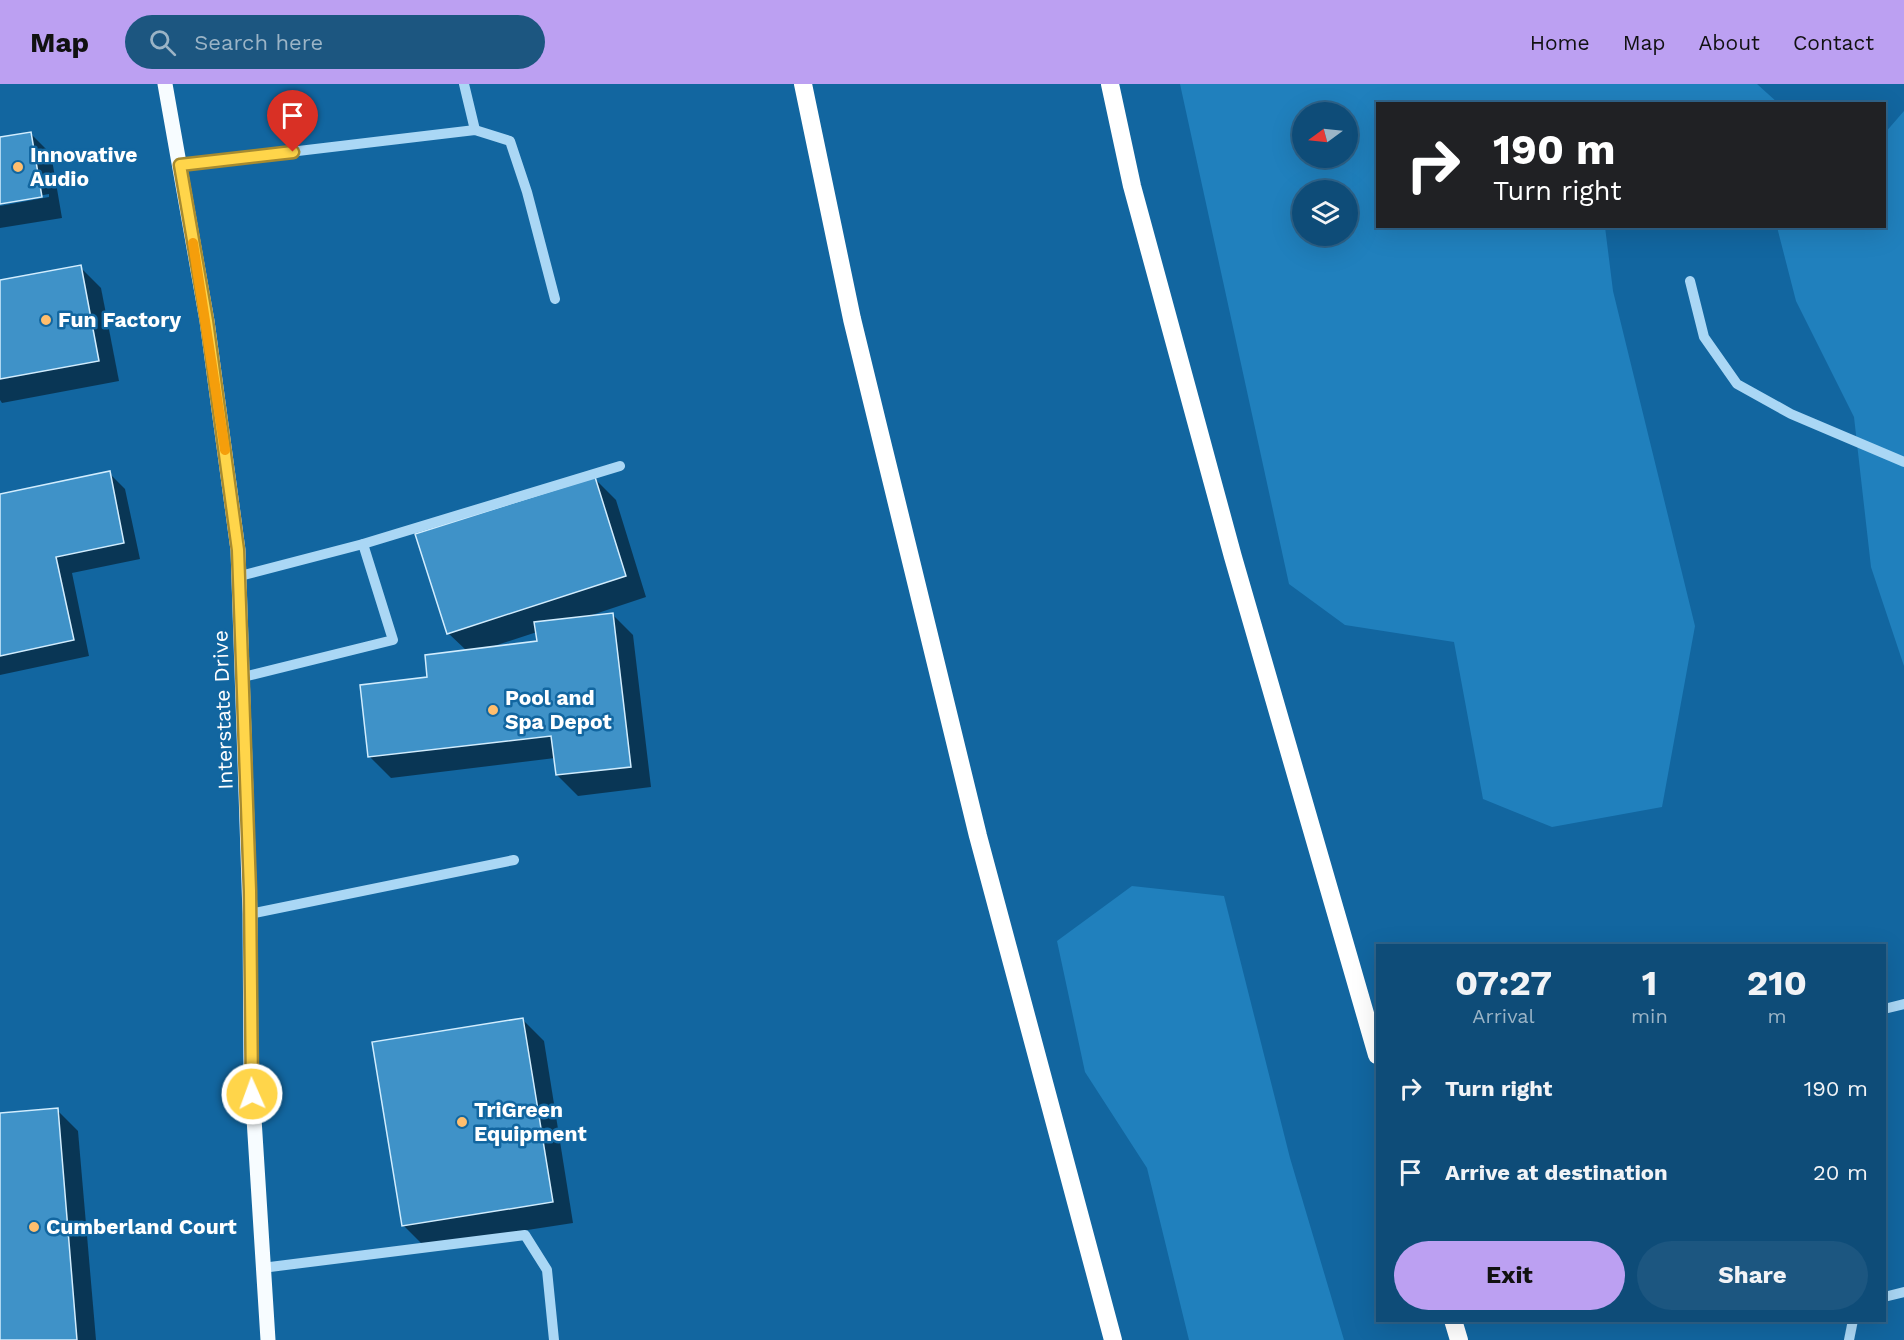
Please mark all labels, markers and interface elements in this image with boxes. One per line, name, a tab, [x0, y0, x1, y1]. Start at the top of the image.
search box	[125, 15, 545, 69]
text: Map	[30, 26, 89, 59]
icon: search	[146, 26, 179, 59]
text: Search here	[194, 30, 323, 55]
text: Home	[1530, 30, 1590, 55]
text: Map	[1623, 30, 1666, 55]
text: About	[1699, 30, 1760, 55]
text: Contact	[1793, 30, 1874, 55]
pin	[267, 90, 318, 152]
icon: arrive	[276, 99, 309, 132]
north arrow	[1292, 102, 1358, 168]
map controls	[1292, 102, 1358, 246]
text: 190 m	[1493, 125, 1616, 174]
icon: right	[1394, 126, 1472, 204]
place label: Innovative Audio	[30, 142, 137, 191]
marker: Innovative Audio	[11, 160, 25, 174]
text: Turn right	[1493, 175, 1622, 207]
button: layers	[1292, 180, 1358, 246]
place label: Fun Factory	[58, 307, 181, 332]
marker: Fun Factory	[39, 313, 53, 327]
street label: Interstate Drive	[207, 630, 238, 790]
place label: Pool and Spa Depot	[505, 685, 612, 734]
marker: Pool and Spa Depot	[486, 703, 500, 717]
text: 07:27	[1455, 962, 1552, 1004]
text: 1	[1642, 962, 1657, 1004]
text: 210	[1747, 962, 1807, 1004]
text: Arrival	[1472, 1004, 1535, 1028]
text: min	[1631, 1004, 1668, 1028]
text: m	[1767, 1004, 1786, 1028]
position arrow	[220, 1062, 284, 1126]
icon: right	[1394, 1072, 1427, 1105]
text: Turn right	[1445, 1076, 1552, 1101]
text: 190 m	[1804, 1076, 1868, 1101]
place label: TriGreen Equipment	[474, 1097, 587, 1146]
marker: TriGreen Equipment	[455, 1115, 469, 1129]
icon: arrive	[1394, 1156, 1427, 1189]
text: Arrive at destination	[1445, 1160, 1668, 1185]
text: 20 m	[1813, 1160, 1868, 1185]
place label: Cumberland Court	[46, 1214, 237, 1239]
marker: Cumberland Court	[27, 1220, 41, 1234]
button: Exit	[1394, 1241, 1625, 1310]
button: Share	[1637, 1241, 1868, 1310]

